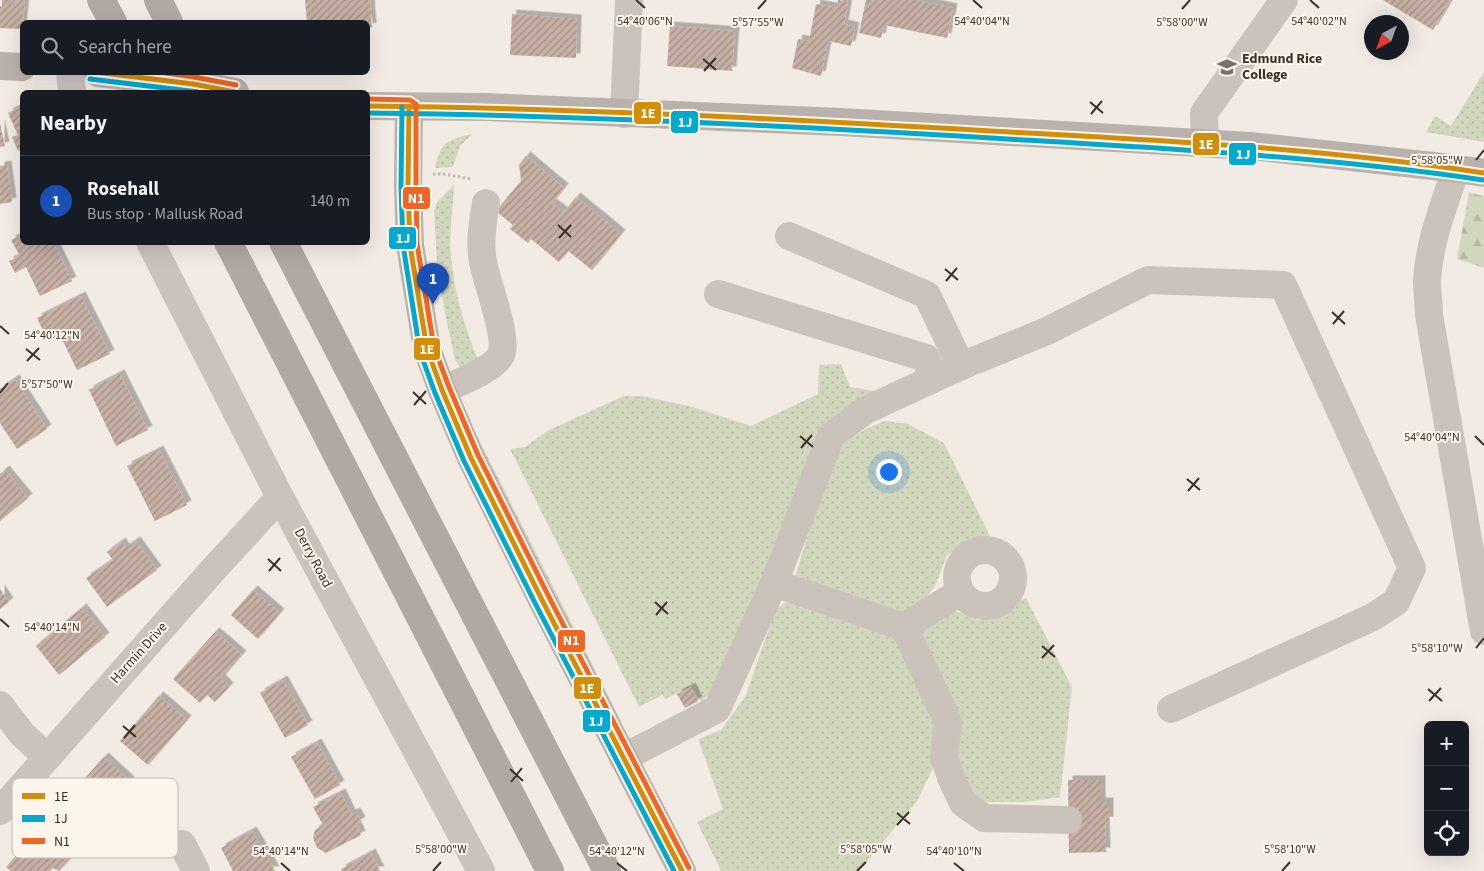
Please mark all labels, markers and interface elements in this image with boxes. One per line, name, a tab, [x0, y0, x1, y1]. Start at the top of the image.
text: 54°40'06"N	[617, 13, 673, 30]
text: 54°40'04"N	[954, 13, 1010, 30]
text: 54°40'02"N	[1291, 13, 1347, 30]
text: 5°57'55"W	[732, 14, 784, 31]
text: 5°58'00"W	[1156, 14, 1208, 31]
north arrow	[1364, 15, 1409, 60]
search box	[20, 20, 370, 75]
icon: search	[38, 34, 66, 62]
text: Search here	[78, 34, 172, 61]
place label: Edmund Rice College	[1242, 49, 1322, 85]
school or university icon: Edmund Rice College	[1216, 56, 1238, 78]
line badge: 1E	[633, 101, 662, 125]
text: 1E	[640, 104, 656, 124]
text: Nearby	[40, 108, 107, 138]
line badge: 1J	[670, 110, 699, 134]
text: 1J	[678, 113, 692, 133]
line badge: 1E	[1192, 132, 1220, 156]
text: 1E	[1198, 135, 1214, 155]
line badge: 1J	[1228, 142, 1257, 166]
text: 1J	[1236, 145, 1250, 165]
text: 5°58'05"W	[1411, 152, 1463, 169]
text: Rosehall	[87, 176, 159, 203]
line badge: N1	[402, 186, 431, 210]
text: N1	[408, 189, 424, 209]
text: 1	[52, 190, 60, 212]
text: 140 m	[310, 190, 350, 212]
text: Bus stop · Mallusk Road	[87, 203, 243, 225]
line badge: 1J	[388, 226, 417, 250]
text: 1J	[396, 229, 410, 249]
pin: 1	[417, 263, 449, 304]
text: 54°40'12"N	[24, 327, 80, 344]
line badge: 1E	[413, 337, 441, 361]
text: 1E	[419, 340, 435, 360]
text: 5°57'50"W	[21, 376, 73, 393]
text: 54°40'04"N	[1404, 429, 1460, 446]
your location	[876, 459, 902, 485]
street label: Derry Road	[289, 525, 337, 591]
street label: Harmin Drive	[106, 618, 172, 688]
text: 54°40'14"N	[24, 619, 80, 636]
line badge: N1	[557, 629, 586, 653]
text: N1	[563, 631, 579, 651]
text: 5°58'10"W	[1411, 640, 1463, 657]
line badge: 1E	[573, 676, 602, 700]
text: 1E	[579, 679, 595, 699]
line badge: 1J	[582, 709, 611, 733]
text: 1J	[589, 712, 603, 732]
map controls	[1424, 721, 1469, 856]
button: +	[1424, 721, 1469, 766]
button: −	[1424, 766, 1469, 811]
legend	[12, 778, 178, 858]
text: 1E	[54, 787, 68, 807]
text: 1J	[54, 809, 68, 829]
button: locate	[1424, 811, 1469, 856]
text: N1	[54, 832, 70, 852]
text: 5°58'00"W	[415, 841, 467, 858]
text: 5°58'05"W	[840, 841, 892, 858]
text: 5°58'10"W	[1264, 841, 1316, 858]
text: 54°40'14"N	[253, 843, 309, 860]
text: 54°40'12"N	[589, 843, 645, 860]
text: 54°40'10"N	[926, 843, 982, 860]

